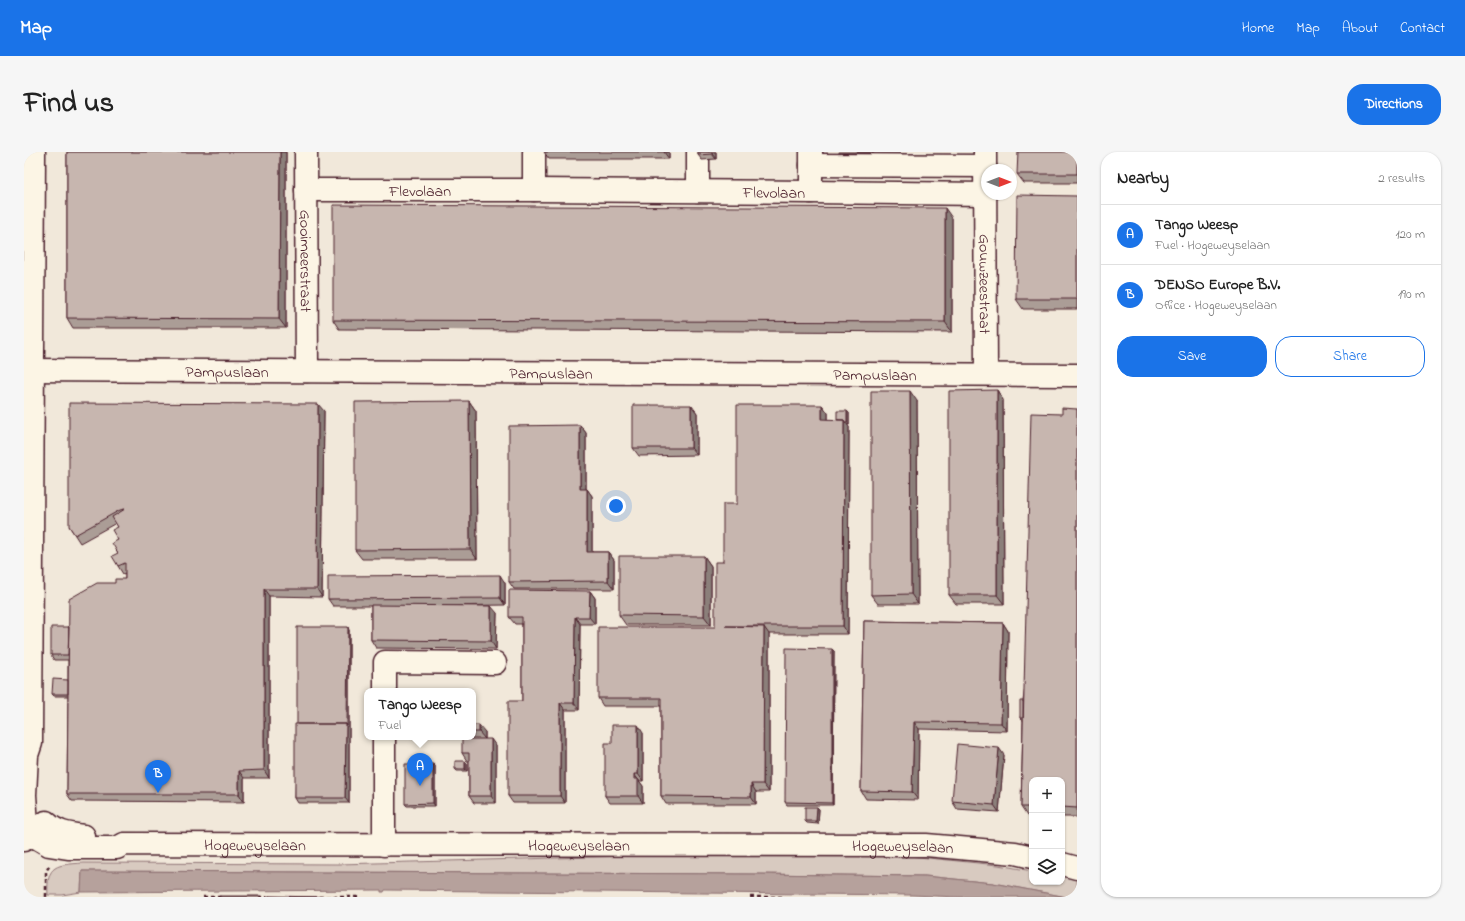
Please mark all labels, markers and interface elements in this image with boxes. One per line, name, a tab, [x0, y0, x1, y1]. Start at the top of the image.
text: Map	[20, 15, 52, 42]
text: Home	[1242, 18, 1274, 39]
text: Map	[1296, 18, 1320, 39]
text: About	[1342, 18, 1378, 39]
text: Contact	[1400, 18, 1445, 39]
text: Find us	[24, 84, 114, 125]
button: Directions	[1347, 84, 1441, 125]
north arrow	[981, 164, 1017, 200]
text: Nearby	[1117, 166, 1169, 191]
text: 2 results	[1378, 169, 1425, 188]
street label: Flevolaan	[388, 180, 451, 204]
street label: Flevolaan	[742, 182, 805, 206]
street label: Gooimeerstraat	[292, 210, 317, 313]
text: Tango Weesp	[1155, 214, 1238, 236]
text: A	[1126, 225, 1134, 244]
text: 120 m	[1395, 225, 1425, 244]
street label: Gouwzeestraat	[971, 234, 996, 335]
text: Fuel · Hogeweyselaan	[1155, 236, 1270, 255]
text: DENSO Europe B.V.	[1155, 274, 1280, 296]
text: B	[1126, 285, 1134, 304]
text: 190 m	[1398, 285, 1425, 304]
text: Office · Hogeweyselaan	[1155, 296, 1277, 315]
button: Save	[1117, 336, 1267, 377]
button: Share	[1275, 336, 1425, 377]
street label: Pampuslaan	[185, 361, 269, 385]
street label: Pampuslaan	[509, 362, 593, 387]
street label: Pampuslaan	[833, 364, 917, 388]
your location	[606, 496, 626, 516]
popup	[364, 688, 476, 740]
text: Tango Weesp	[378, 694, 462, 716]
text: Fuel	[378, 716, 401, 735]
pin: A	[407, 753, 433, 786]
pin: B	[145, 760, 171, 793]
map controls	[1029, 777, 1065, 885]
button: +	[1029, 777, 1065, 813]
button: −	[1029, 813, 1065, 849]
street label: Hogeweyselaan	[204, 834, 306, 858]
street label: Hogeweyselaan	[528, 835, 630, 859]
street label: Hogeweyselaan	[852, 835, 955, 861]
button: layers	[1029, 849, 1065, 885]

